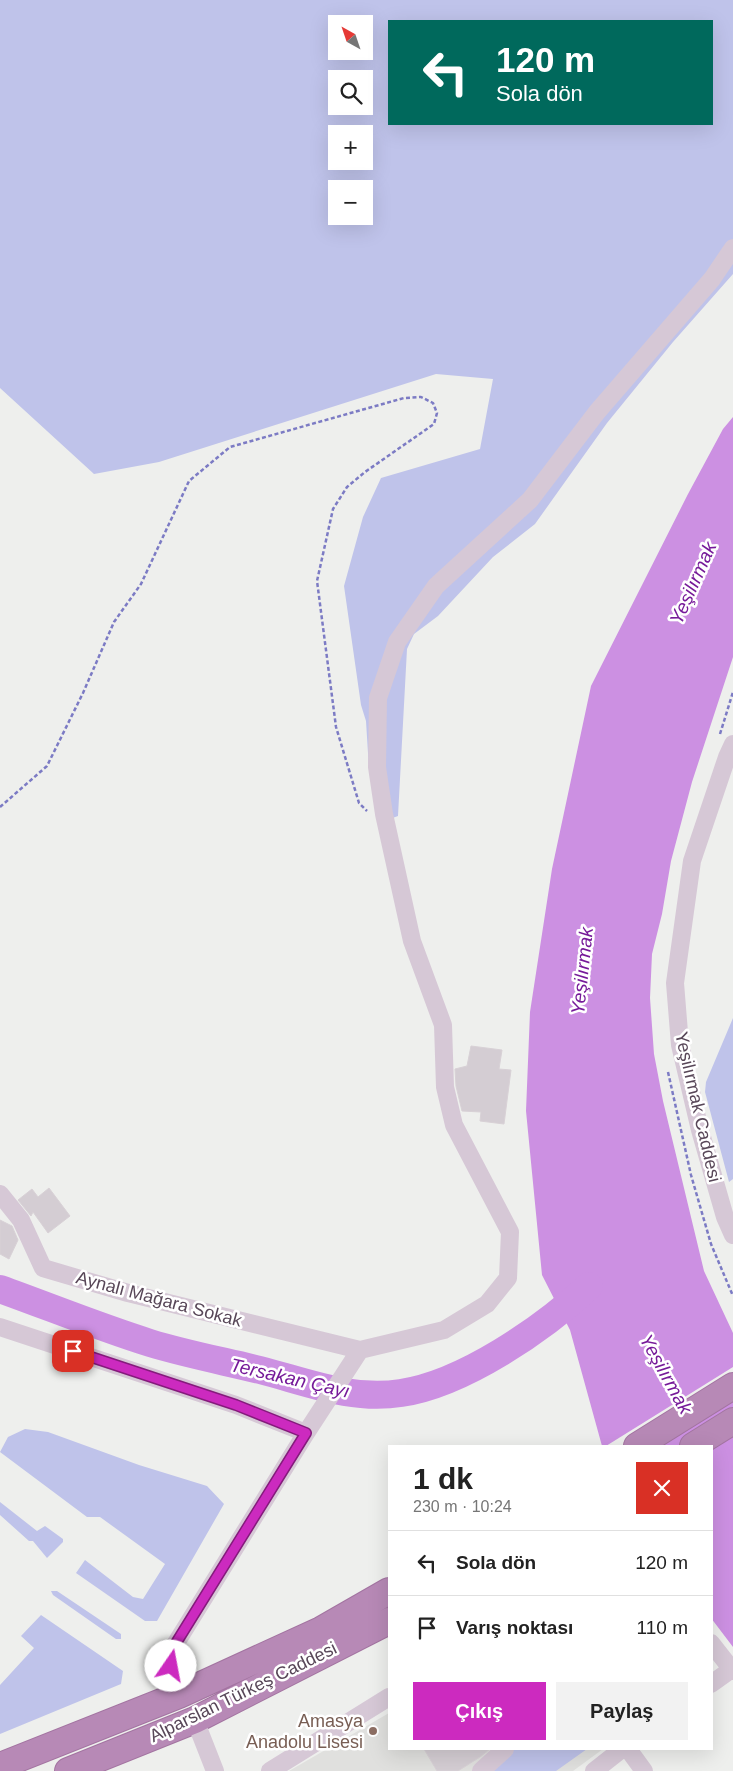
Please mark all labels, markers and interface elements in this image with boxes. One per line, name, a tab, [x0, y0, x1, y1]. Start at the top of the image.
north arrow	[328, 15, 372, 60]
map controls	[328, 15, 373, 225]
icon: left	[413, 40, 478, 105]
text: 120 m	[496, 40, 595, 79]
button: search	[328, 70, 373, 115]
text: Sola dön	[496, 81, 583, 106]
button: +	[328, 125, 373, 170]
button: −	[328, 180, 373, 225]
water label: Yeşilırmak	[666, 537, 721, 627]
water label: Yeşilırmak	[567, 925, 597, 1016]
street label: Yeşilırmak Caddesi	[671, 1030, 725, 1184]
street label: Aynalı Mağara Sokak	[74, 1267, 245, 1331]
pin	[52, 1330, 94, 1372]
water label: Yeşilırmak	[636, 1331, 697, 1419]
icon: arrive	[59, 1337, 87, 1365]
water label: Tersakan Çayı	[228, 1354, 352, 1402]
text: 1 dk	[413, 1462, 473, 1495]
button: close	[636, 1462, 688, 1514]
text: 230 m · 10:24	[413, 1498, 512, 1515]
icon: left	[413, 1549, 441, 1577]
text: Sola dön	[456, 1552, 536, 1573]
text: 120 m	[635, 1552, 688, 1573]
icon: arrive	[413, 1614, 441, 1642]
text: Varış noktası	[456, 1617, 573, 1638]
text: 110 m	[637, 1617, 688, 1638]
street label: Alparslan Türkeş Caddesi	[146, 1638, 340, 1746]
position arrow	[144, 1639, 196, 1691]
button: Çıkış	[413, 1682, 546, 1740]
button: Paylaş	[556, 1682, 688, 1740]
place label: Amasya Anadolu Lisesi	[246, 1711, 364, 1752]
marker: Amasya Anadolu Lisesi	[367, 1725, 379, 1737]

